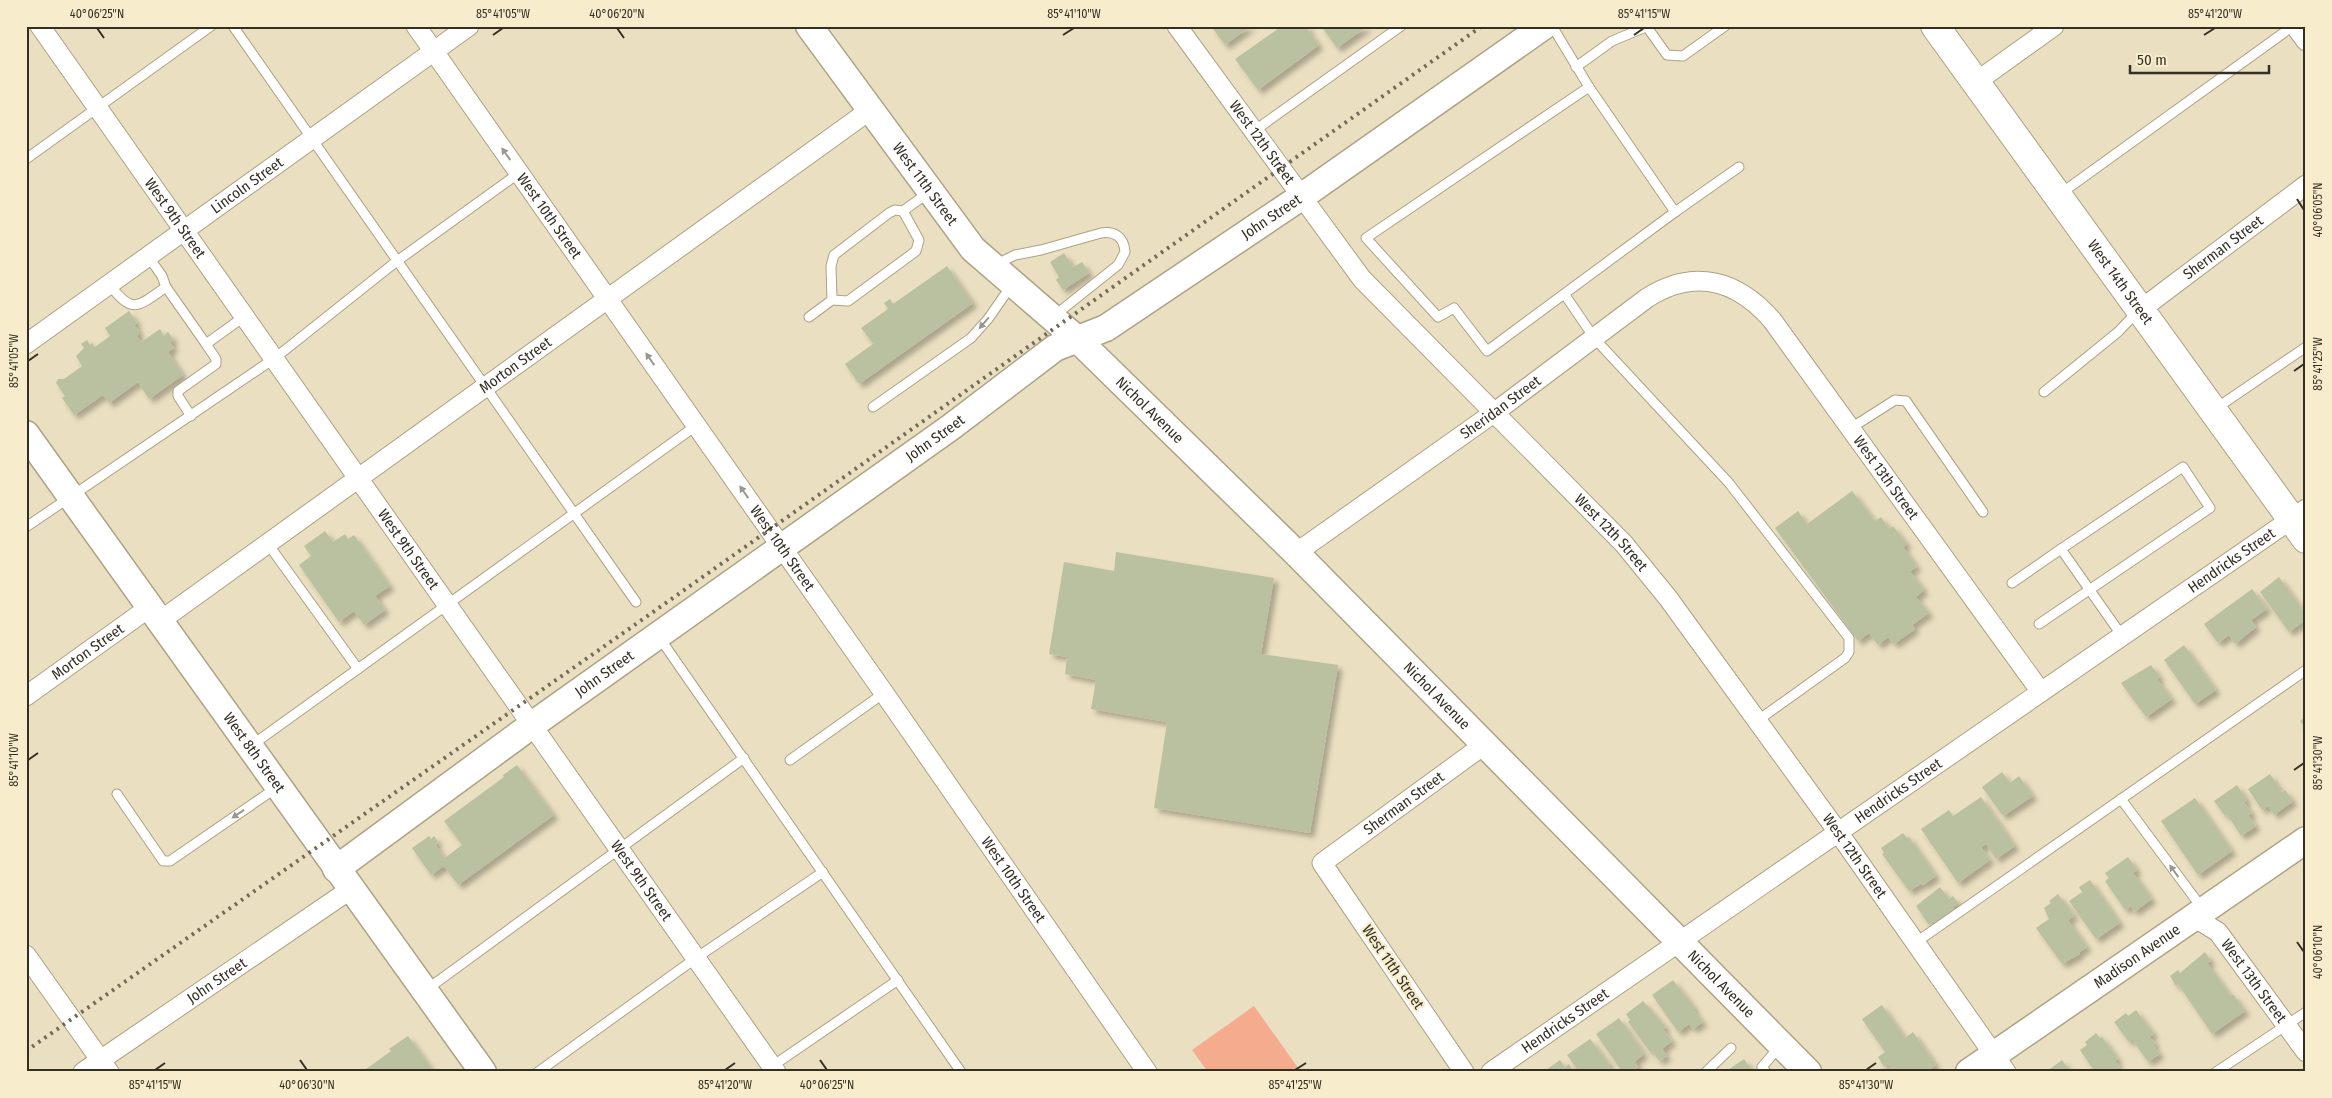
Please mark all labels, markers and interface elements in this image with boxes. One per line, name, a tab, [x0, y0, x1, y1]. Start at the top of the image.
text: 40°06'25"N	[70, 7, 124, 21]
text: 85°41'05"W	[476, 7, 530, 21]
text: 40°06'20"N	[589, 7, 645, 21]
text: 85°41'10"W	[1047, 7, 1101, 21]
text: 85°41'15"W	[1618, 7, 1670, 21]
text: 85°41'20"W	[2188, 7, 2242, 21]
scale bar	[2130, 42, 2268, 74]
text: 50 m	[2137, 51, 2167, 69]
street label: West 12th Street	[1225, 97, 1299, 188]
street label: West 11th Street	[889, 139, 962, 229]
one-way arrow	[501, 147, 511, 161]
street label: Lincoln Street	[207, 153, 287, 217]
street label: West 10th Street	[513, 170, 585, 262]
street label: West 9th Street	[141, 175, 210, 262]
text: 40°06'05"N	[2311, 182, 2325, 238]
street label: John Street	[1238, 190, 1305, 243]
street label: Sherman Street	[2180, 212, 2267, 283]
street label: West 14th Street	[2084, 236, 2157, 328]
one-way arrow	[979, 316, 990, 329]
street label: Morton Street	[476, 333, 555, 397]
text: 85°41'05"W	[7, 334, 21, 388]
text: 85°41'25"W	[2311, 337, 2325, 391]
one-way arrow	[645, 352, 655, 366]
street label: Sheridan Street	[1457, 372, 1544, 443]
street label: Nichol Avenue	[1112, 373, 1187, 447]
street label: John Street	[902, 411, 968, 465]
street label: West 13th Street	[1850, 432, 1922, 523]
one-way arrow	[739, 485, 749, 498]
street label: West 12th Street	[1571, 490, 1652, 575]
street label: West 10th Street	[746, 502, 819, 595]
street label: West 9th Street	[374, 506, 443, 593]
street label: Hendricks Street	[2185, 524, 2279, 597]
street label: Morton Street	[48, 620, 127, 684]
street label: John Street	[571, 646, 637, 701]
street label: Nichol Avenue	[1400, 658, 1474, 733]
street label: West 8th Street	[220, 709, 289, 796]
text: 85°41'10"W	[7, 733, 21, 787]
text: 85°41'30"W	[2311, 736, 2325, 790]
street label: Hendricks Street	[1851, 754, 1945, 827]
street label: Sherman Street	[1360, 768, 1448, 839]
one-way arrow	[232, 810, 245, 819]
street label: West 12th Street	[1819, 810, 1891, 902]
street label: West 10th Street	[978, 833, 1050, 926]
street label: West 9th Street	[607, 837, 676, 924]
one-way arrow	[2169, 865, 2180, 878]
street label: Madison Avenue	[2090, 920, 2184, 992]
street label: West 11th Street	[1358, 921, 1428, 1013]
text: 40°06'10"N	[2311, 925, 2325, 979]
street label: West 13th Street	[2217, 936, 2291, 1026]
street label: Nichol Avenue	[1684, 946, 1758, 1022]
street label: John Street	[184, 954, 250, 1007]
street label: Hendricks Street	[1518, 984, 1612, 1057]
text: 85°41'15"W	[129, 1078, 181, 1092]
text: 40°06'30"N	[279, 1078, 335, 1092]
text: 85°41'20"W	[698, 1078, 752, 1092]
text: 40°06'25"N	[800, 1078, 854, 1092]
text: 85°41'25"W	[1268, 1078, 1322, 1092]
text: 85°41'30"W	[1839, 1078, 1893, 1092]

